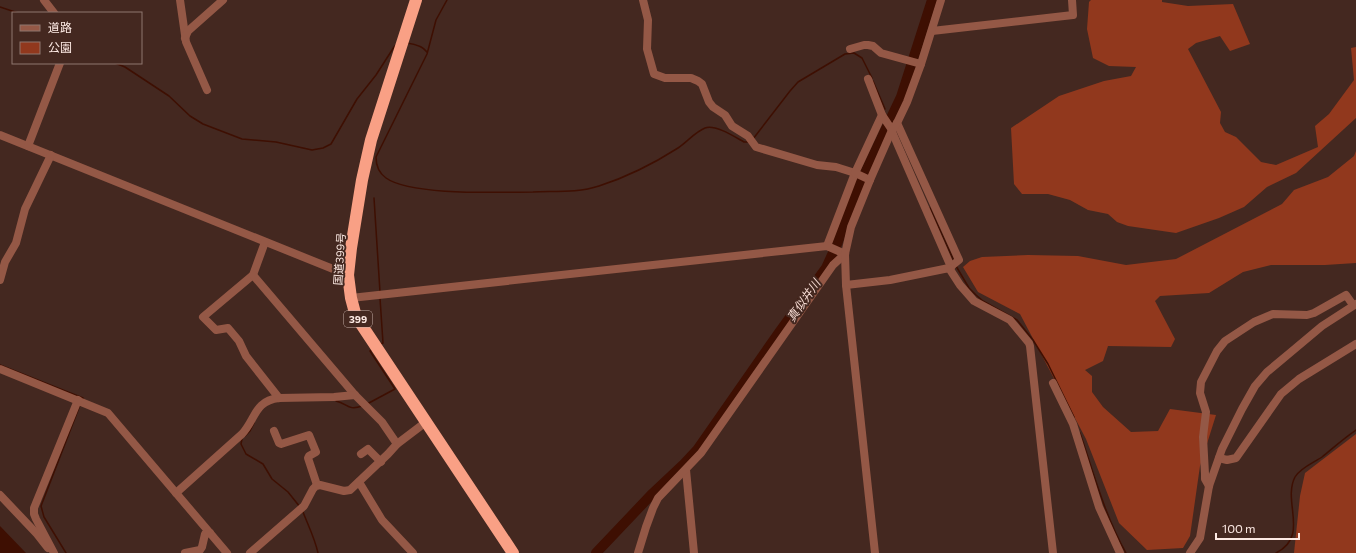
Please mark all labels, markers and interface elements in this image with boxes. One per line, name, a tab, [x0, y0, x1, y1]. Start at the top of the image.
legend	[12, 12, 142, 64]
text: 道路	[48, 20, 72, 34]
text: 公園	[48, 40, 72, 54]
street label: 国道399号	[331, 232, 347, 286]
water label: 真似井川	[783, 275, 824, 324]
road number: 399	[344, 311, 372, 327]
scale bar	[1216, 515, 1299, 541]
text: 100 m	[1222, 521, 1256, 535]

